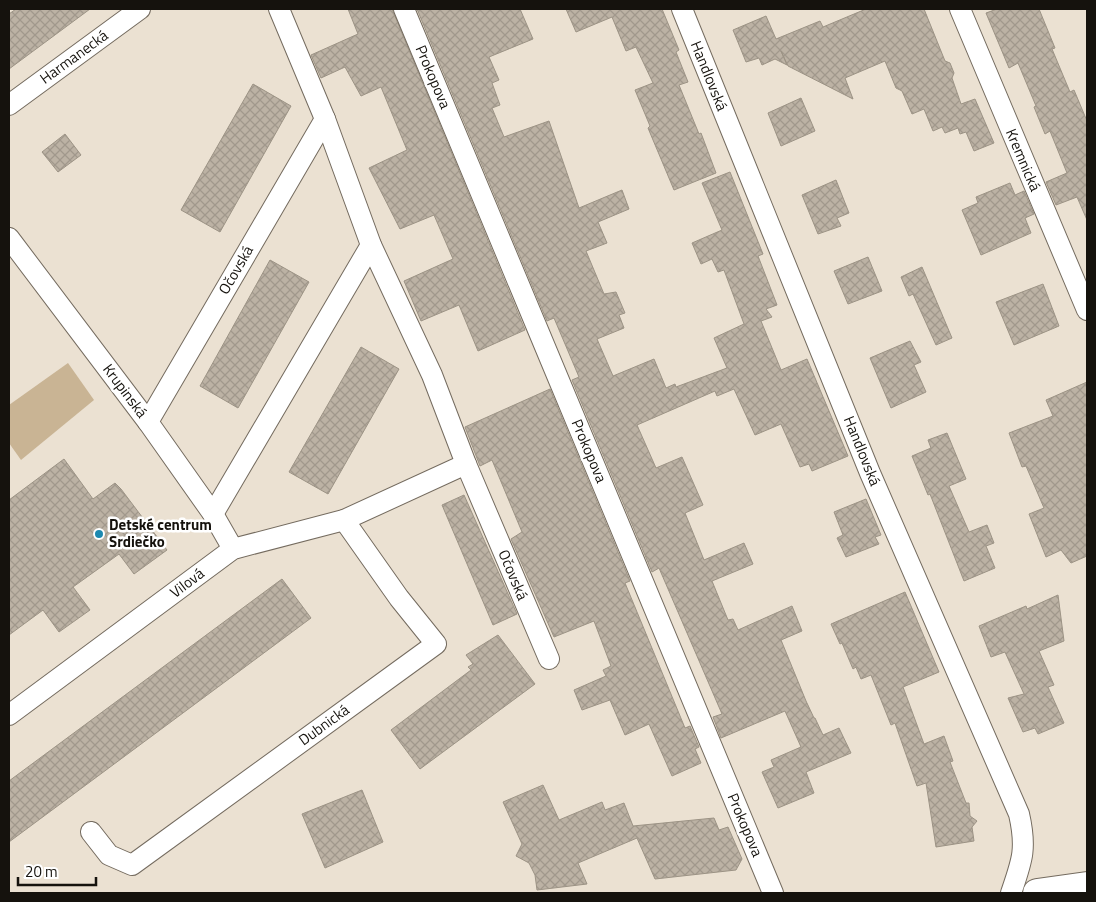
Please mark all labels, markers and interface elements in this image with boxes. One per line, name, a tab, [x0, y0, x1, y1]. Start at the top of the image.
street label: Harmanecká	[35, 24, 113, 89]
street label: Handlovská	[685, 37, 734, 115]
street label: Prokopova	[410, 41, 457, 113]
street label: Kremnická	[1000, 125, 1047, 195]
street label: Očovská	[212, 241, 259, 298]
street label: Krupinská	[97, 359, 154, 423]
street label: Handlovská	[838, 412, 887, 490]
street label: Prokopova	[566, 415, 613, 487]
place label: Detské centrum Srdiečko	[109, 513, 212, 553]
marker: Detské centrum Srdiečko	[93, 528, 105, 540]
street label: Očovská	[493, 546, 535, 604]
street label: Vilová	[165, 562, 209, 603]
street label: Dubnická	[293, 698, 354, 751]
street label: Prokopova	[722, 789, 769, 861]
scale bar	[18, 854, 95, 886]
text: 20 m	[25, 860, 58, 883]

